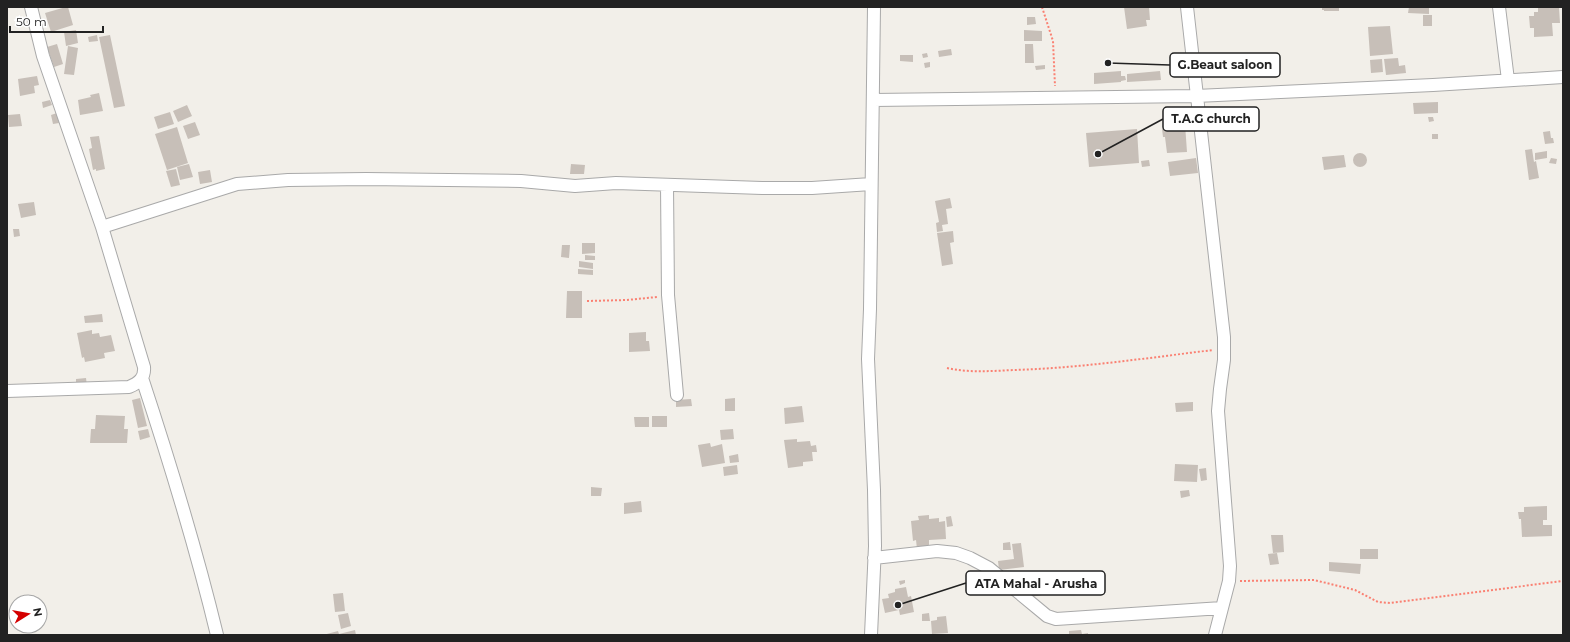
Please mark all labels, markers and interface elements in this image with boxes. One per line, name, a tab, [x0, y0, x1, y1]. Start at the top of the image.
scale bar	[10, 8, 103, 34]
text: 50 m	[16, 14, 47, 29]
callout: G.Beaut saloon	[1170, 53, 1280, 77]
text: G.Beaut saloon	[1178, 57, 1272, 72]
callout: T.A.G church	[1163, 107, 1259, 131]
text: T.A.G church	[1171, 111, 1251, 126]
callout: ATA Mahal - Arusha	[966, 571, 1105, 595]
text: ATA Mahal - Arusha	[974, 576, 1097, 591]
north arrow	[8, 594, 48, 634]
text: N	[30, 606, 46, 618]

